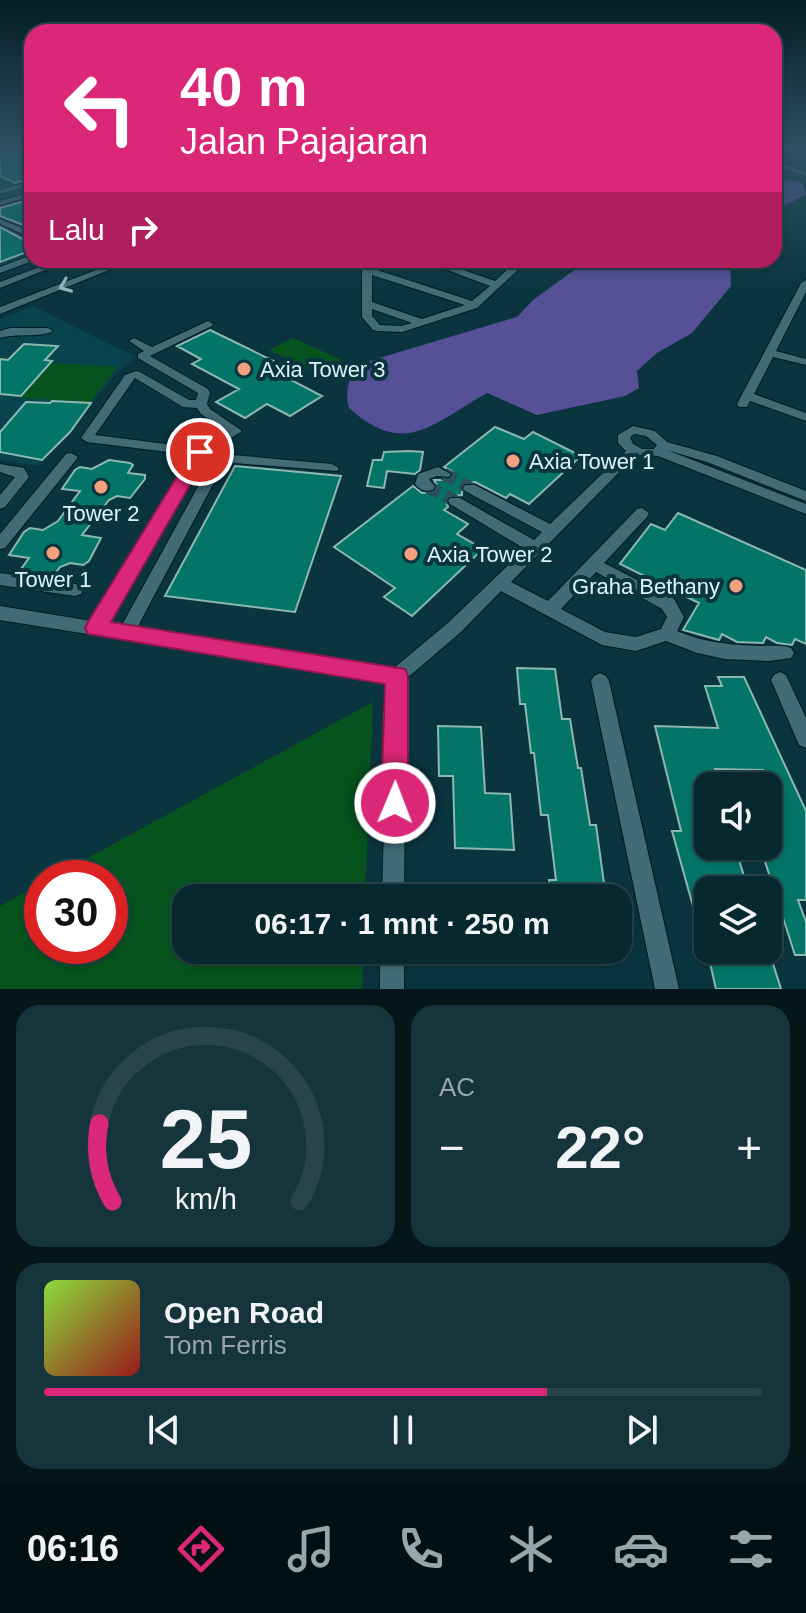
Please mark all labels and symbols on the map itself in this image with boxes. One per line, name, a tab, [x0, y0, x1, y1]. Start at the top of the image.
one-way arrow	[59, 276, 73, 293]
place label: Axia Tower 3	[260, 357, 386, 382]
marker: Axia Tower 3	[235, 360, 253, 378]
pin	[166, 418, 234, 486]
place label: Axia Tower 1	[529, 449, 655, 474]
marker: Axia Tower 1	[504, 452, 522, 470]
marker: Tower 2	[92, 478, 110, 496]
place label: Tower 2	[62, 501, 140, 526]
place label: Axia Tower 2	[427, 542, 553, 567]
marker: Tower 1	[44, 544, 62, 562]
marker: Axia Tower 2	[402, 545, 420, 563]
place label: Tower 1	[14, 567, 92, 592]
place label: Graha Bethany	[572, 574, 720, 599]
marker: Graha Bethany	[727, 577, 745, 595]
position arrow	[353, 761, 437, 845]
speed limit sign: 30	[24, 860, 128, 964]

